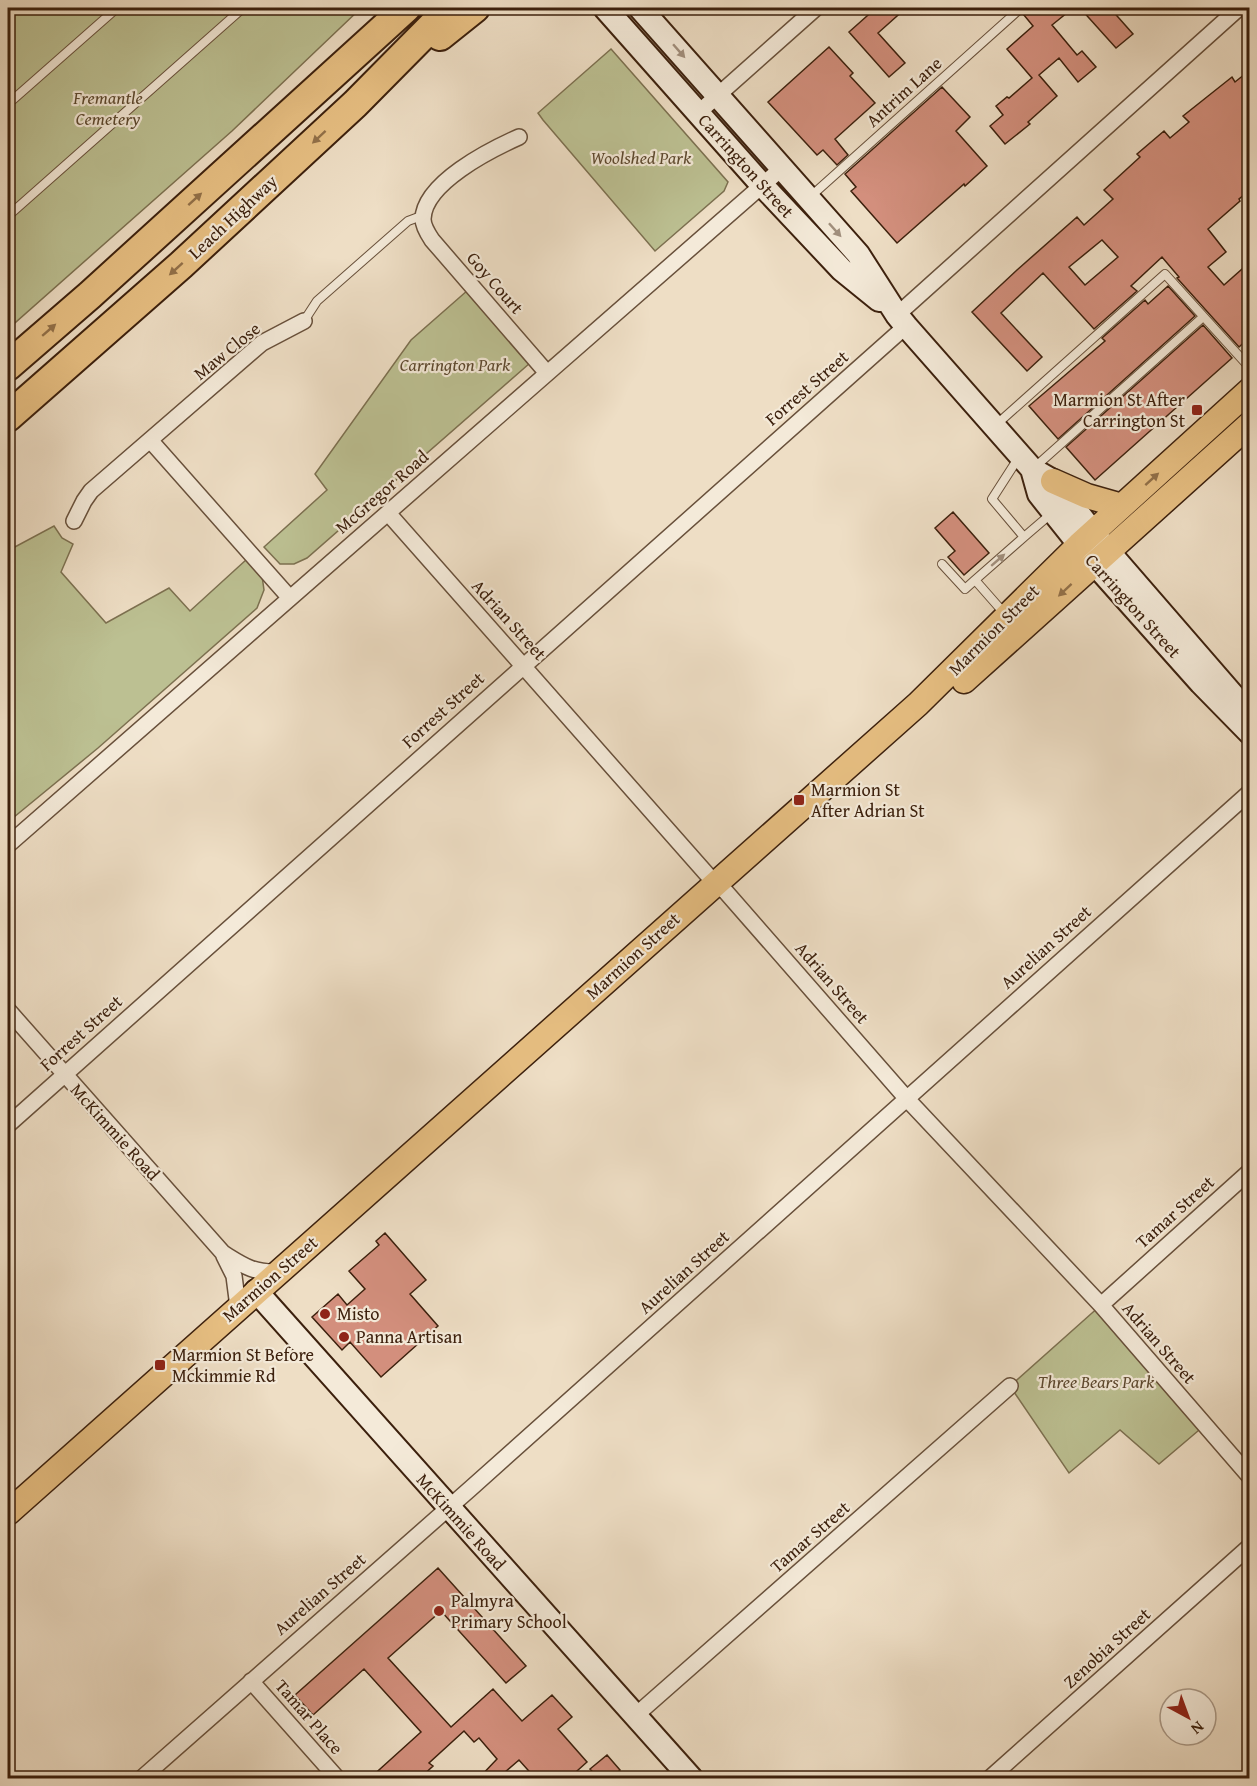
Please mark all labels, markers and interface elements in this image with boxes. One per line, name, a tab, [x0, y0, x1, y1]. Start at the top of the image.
one-way arrow	[672, 43, 685, 58]
street label: Antrim Lane	[860, 50, 948, 133]
park label: Fremantle Cemetery	[72, 84, 143, 132]
street label: Carrington Street	[692, 107, 801, 224]
one-way arrow	[312, 130, 327, 144]
park label: Woolshed Park	[591, 144, 692, 171]
street label: Leach Highway	[182, 168, 283, 265]
one-way arrow	[188, 192, 203, 206]
one-way arrow	[828, 222, 842, 237]
street label: Goy Court	[461, 245, 531, 320]
one-way arrow	[169, 262, 184, 275]
street label: Maw Close	[187, 315, 266, 386]
one-way arrow	[41, 324, 56, 337]
street label: Forrest Street	[759, 343, 855, 432]
park label: Carrington Park	[400, 351, 511, 378]
place label: Marmion St After Carrington St	[1053, 386, 1186, 434]
marker: Marmion St After Carrington St	[1190, 403, 1204, 417]
street label: McGregor Road	[329, 443, 435, 540]
one-way arrow	[1144, 472, 1159, 486]
street label: Carrington Street	[1079, 547, 1188, 664]
one-way arrow	[990, 554, 1005, 567]
street label: Adrian Street	[466, 573, 554, 667]
street label: Marmion Street	[942, 577, 1046, 681]
one-way arrow	[1057, 583, 1072, 597]
street label: Forrest Street	[395, 665, 491, 754]
place label: Marmion St After Adrian St	[811, 776, 925, 824]
marker: Marmion St After Adrian St	[792, 793, 806, 807]
street label: Aurelian Street	[994, 898, 1098, 995]
street label: Marmion Street	[579, 905, 686, 1006]
street label: Adrian Street	[789, 936, 876, 1030]
street label: Forrest Street	[33, 988, 129, 1077]
street label: McKimmie Road	[64, 1077, 167, 1187]
street label: Tamar Street	[1129, 1168, 1221, 1254]
street label: Aurelian Street	[632, 1223, 736, 1320]
street label: Marmion Street	[216, 1229, 324, 1328]
street label: Adrian Street	[1116, 1296, 1203, 1390]
place label: Misto	[337, 1300, 380, 1327]
marker: Misto	[318, 1307, 332, 1321]
place label: Panna Artisan	[356, 1323, 462, 1350]
marker: Panna Artisan	[337, 1330, 351, 1344]
place label: Marmion St Before Mckimmie Rd	[172, 1341, 314, 1389]
marker: Marmion St Before Mckimmie Rd	[153, 1358, 167, 1372]
park label: Three Bears Park	[1038, 1368, 1155, 1395]
street label: McKimmie Road	[410, 1467, 513, 1577]
street label: Tamar Street	[764, 1494, 856, 1579]
street label: Aurelian Street	[268, 1545, 372, 1641]
place label: Palmyra Primary School	[451, 1587, 567, 1635]
street label: Zenobia Street	[1057, 1600, 1157, 1694]
marker: Palmyra Primary School	[432, 1604, 446, 1618]
street label: Tamar Place	[269, 1673, 350, 1760]
north arrow	[1158, 1687, 1218, 1747]
text: N	[1186, 1716, 1210, 1741]

